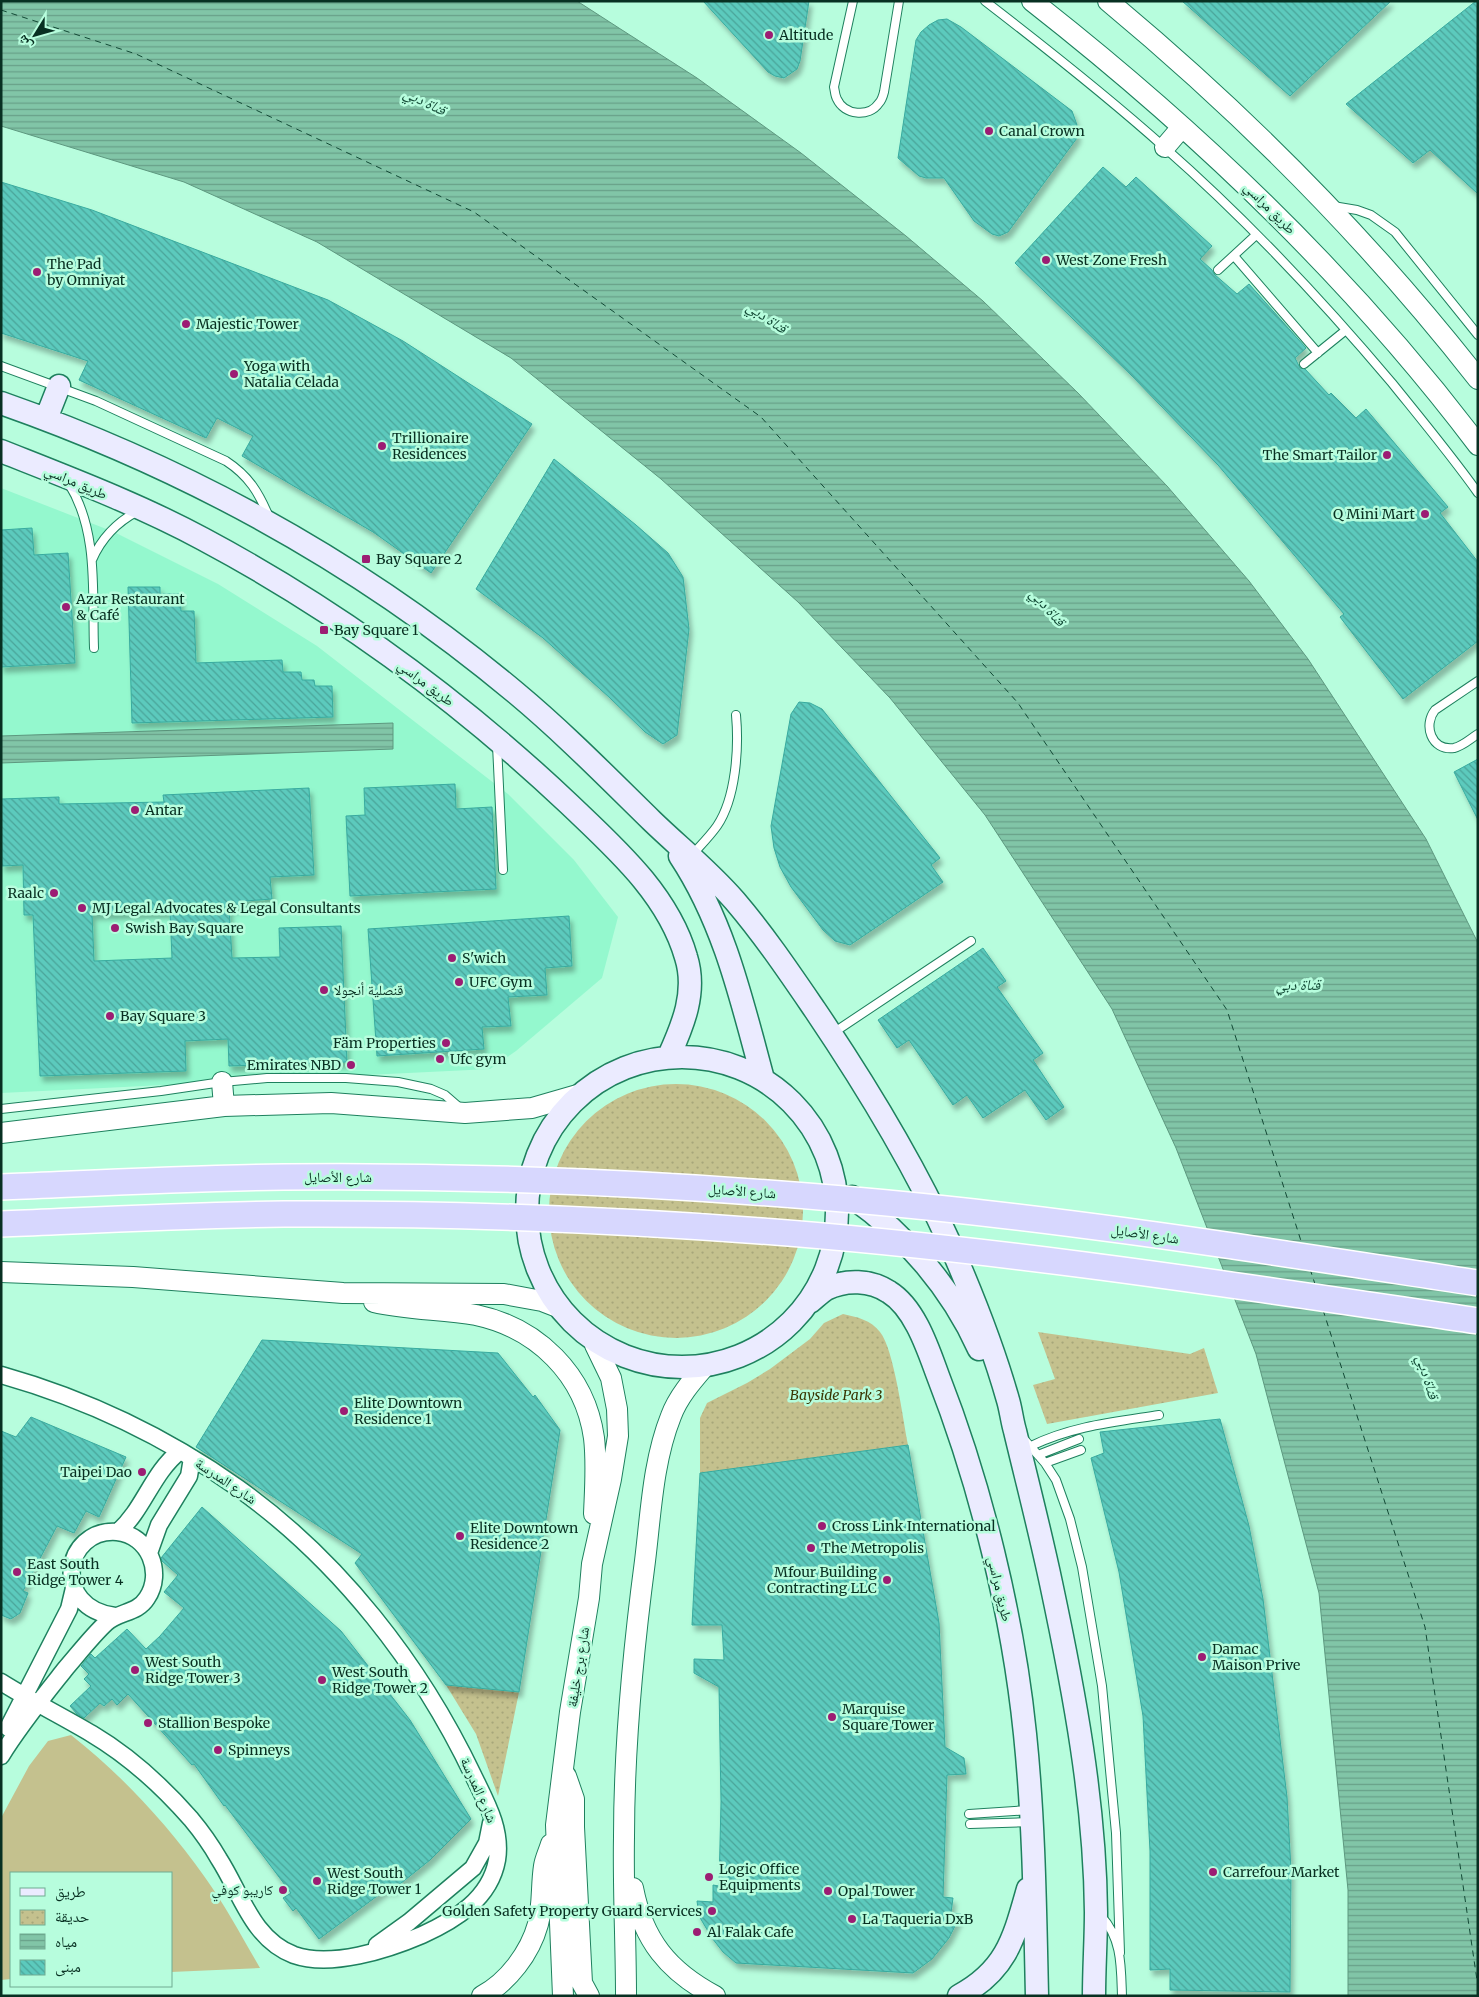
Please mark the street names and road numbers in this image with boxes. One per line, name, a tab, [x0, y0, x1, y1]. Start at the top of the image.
street label: طريق مراسي	[1238, 178, 1300, 240]
street label: طريق مراسي	[41, 461, 110, 506]
street label: طريق مراسي	[393, 656, 458, 712]
street label: شارع الأصايل	[304, 1168, 372, 1187]
street label: شارع الأصايل	[707, 1180, 777, 1203]
street label: شارع الأصايل	[1110, 1220, 1180, 1249]
street label: شارع المدرسة	[192, 1454, 260, 1509]
street label: طريق مراسي	[981, 1555, 1016, 1624]
street label: شارع برج خليفة	[563, 1626, 594, 1708]
street label: شارع المدرسة	[456, 1755, 501, 1826]

